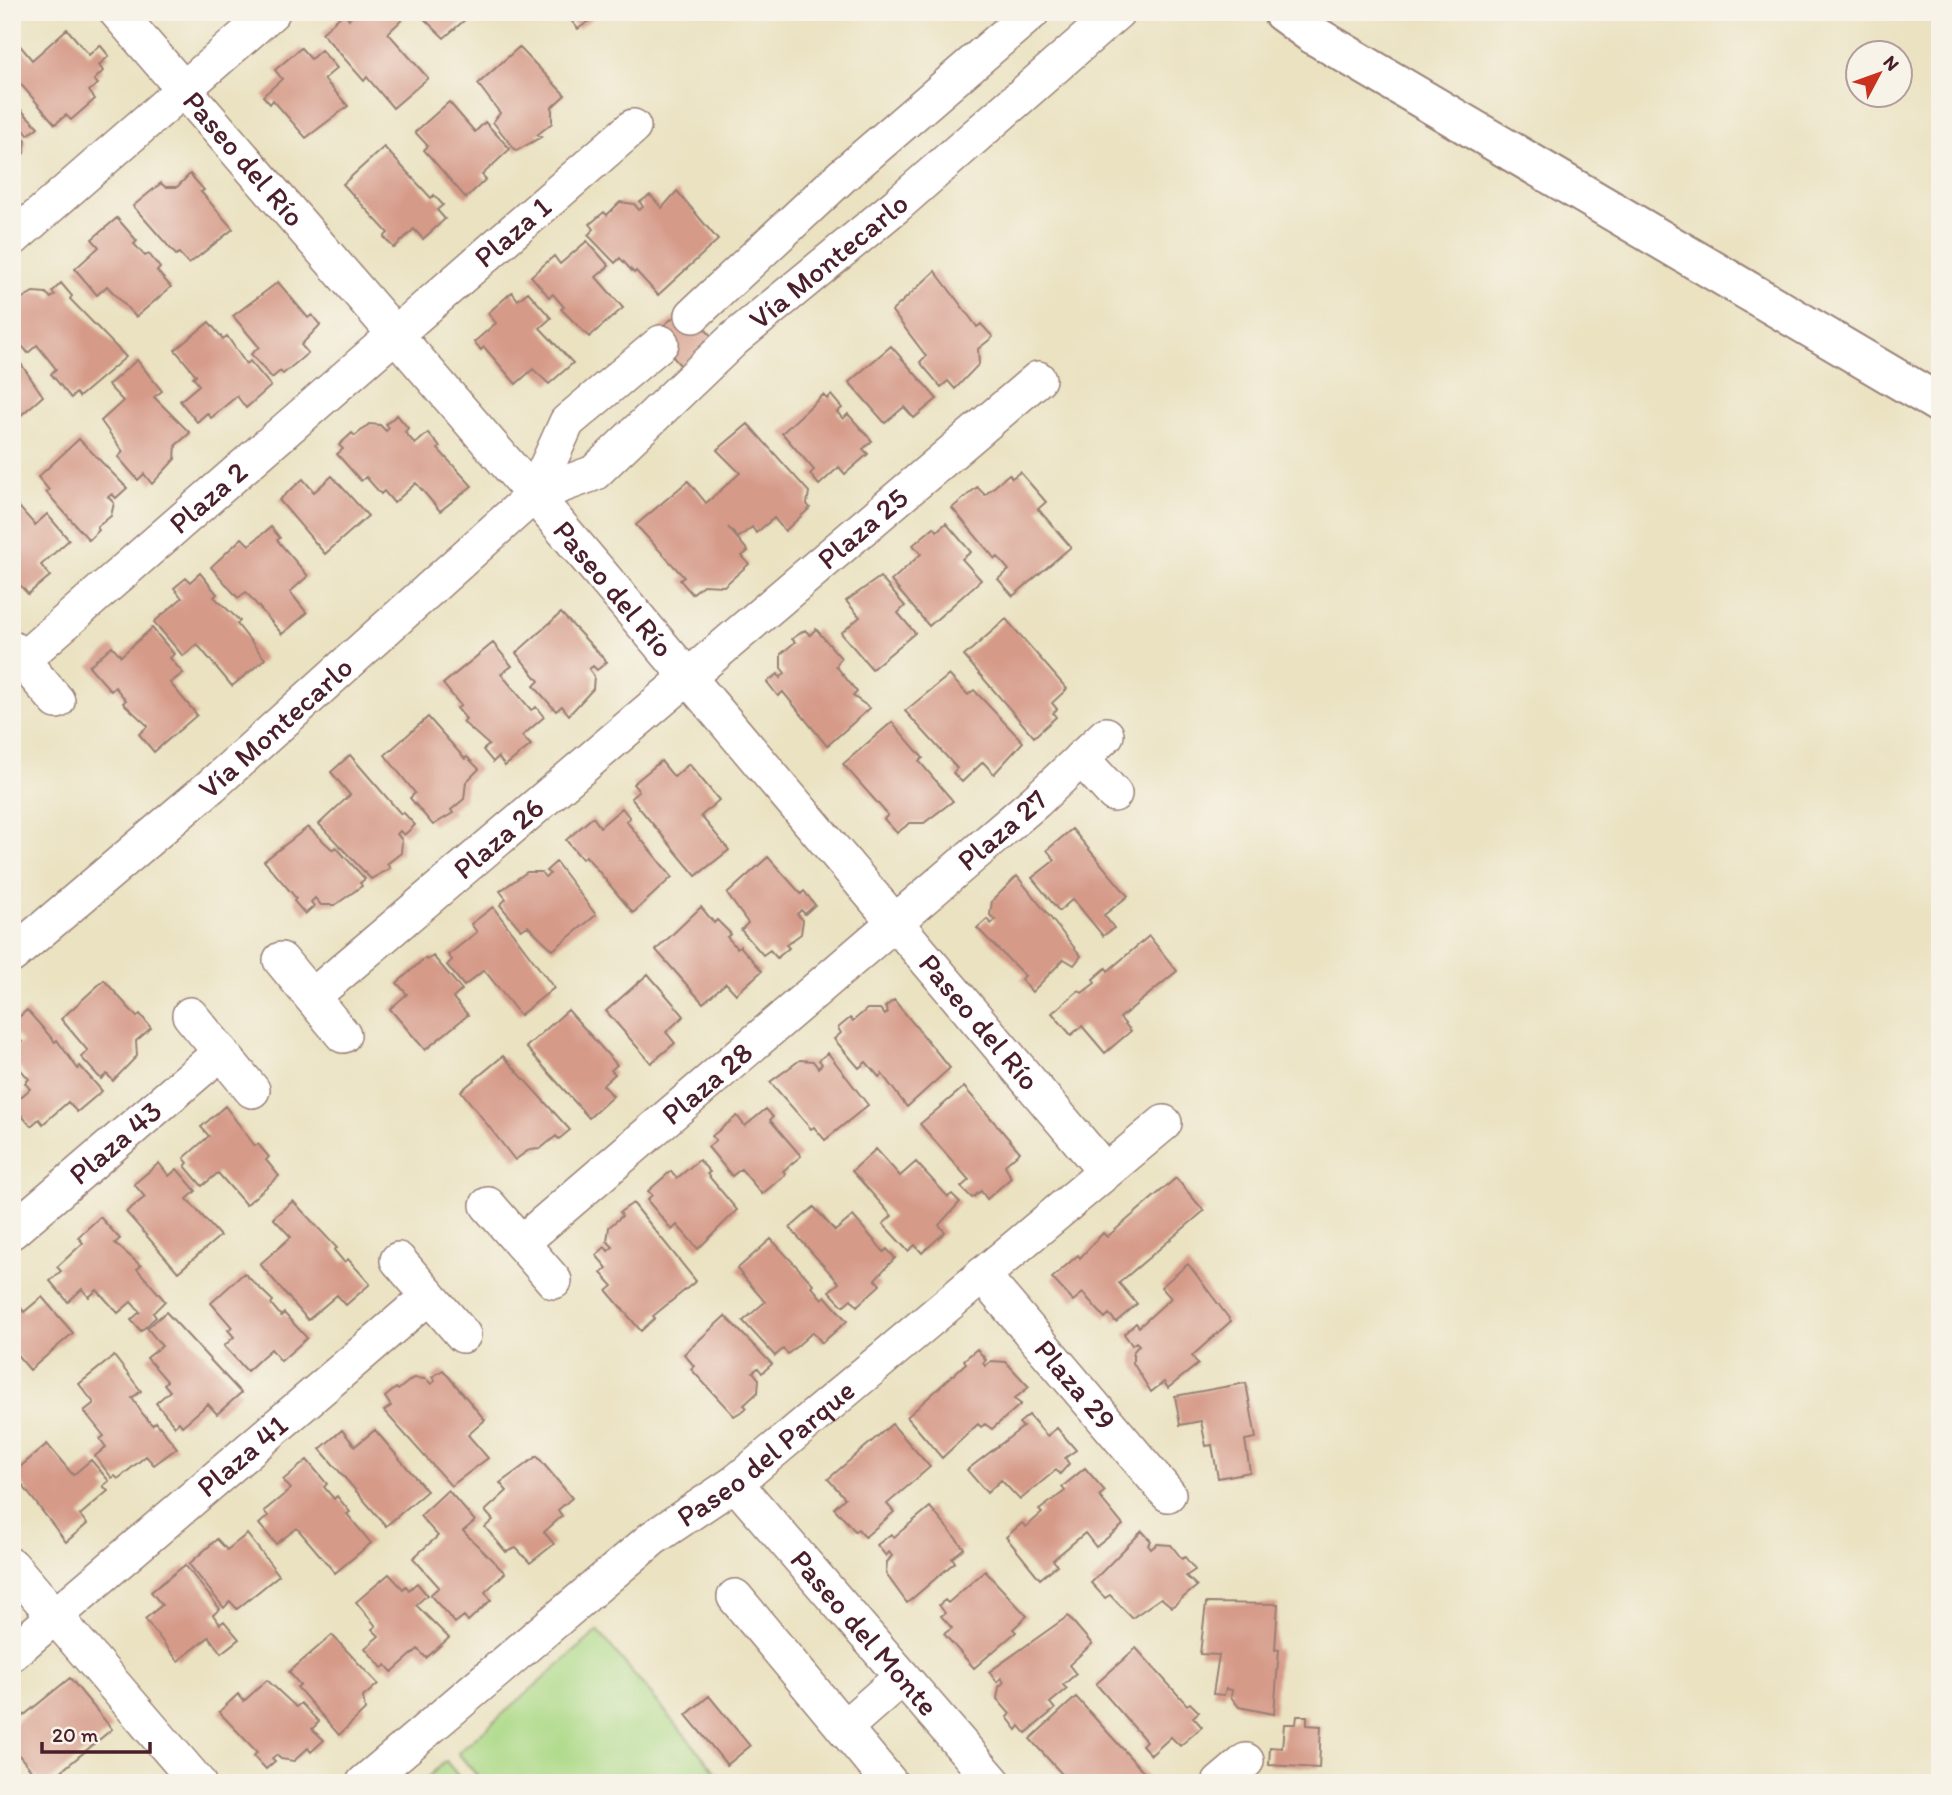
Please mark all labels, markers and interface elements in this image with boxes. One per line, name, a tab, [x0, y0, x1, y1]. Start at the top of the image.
north arrow	[1843, 38, 1913, 108]
text: N	[1879, 51, 1904, 76]
street label: Paseo del Río	[175, 83, 313, 234]
street label: Vía Montecarlo	[741, 185, 916, 337]
street label: Plaza 1	[466, 188, 559, 275]
street label: Plaza 2	[161, 453, 255, 542]
street label: Plaza 25	[809, 479, 915, 577]
street label: Paseo del Río	[545, 512, 682, 665]
street label: Vía Montecarlo	[191, 648, 360, 807]
street label: Plaza 27	[949, 781, 1055, 879]
street label: Plaza 26	[445, 789, 551, 887]
street label: Paseo del Río	[911, 946, 1048, 1098]
street label: Plaza 28	[653, 1034, 760, 1132]
street label: Plaza 43	[61, 1092, 169, 1192]
street label: Plaza 29	[1027, 1331, 1125, 1438]
street label: Paseo del Parque	[669, 1371, 862, 1535]
street label: Plaza 41	[189, 1406, 295, 1505]
street label: Paseo del Monte	[783, 1542, 947, 1724]
scale bar	[42, 1711, 150, 1755]
text: 20 m	[52, 1722, 99, 1747]

